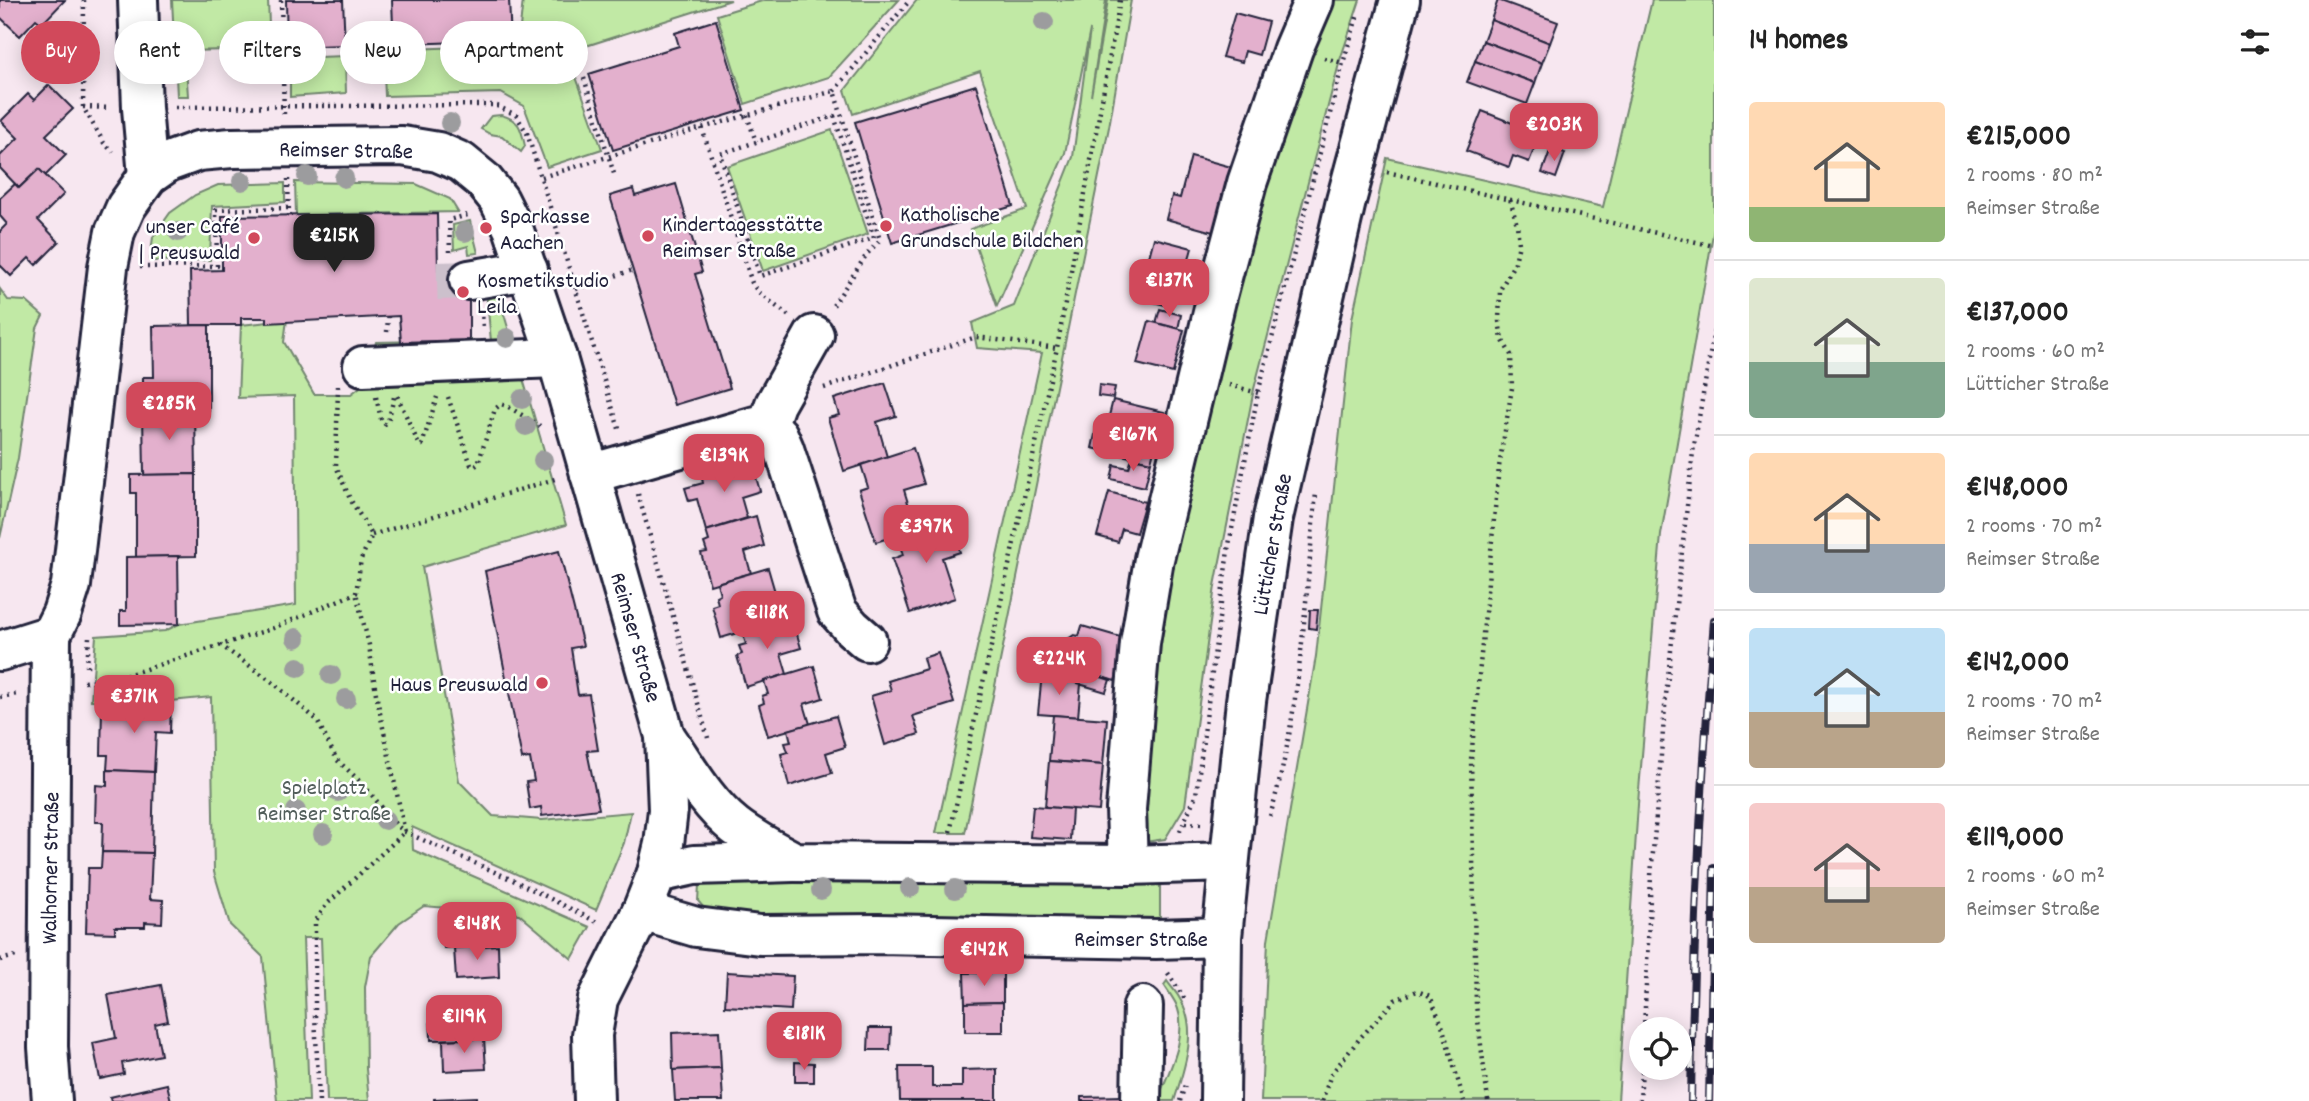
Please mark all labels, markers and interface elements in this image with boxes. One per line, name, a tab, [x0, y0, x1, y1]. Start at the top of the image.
chip: Buy	[21, 21, 100, 84]
chip: Rent	[114, 21, 205, 84]
chip: Filters	[219, 21, 326, 84]
chip: New	[340, 21, 426, 84]
chip: Apartment	[440, 21, 588, 84]
text: 14 homes	[1749, 21, 1848, 64]
icon: filters	[2236, 23, 2274, 61]
pin: €203K	[1505, 104, 1603, 163]
text: €203K	[1526, 109, 1582, 142]
text: €215,000	[1966, 117, 2071, 160]
icon: home	[1805, 130, 1889, 214]
street label: Reimser Straße	[279, 135, 413, 170]
text: 2 rooms · 80 m²	[1966, 160, 2103, 193]
text: Reimser Straße	[1966, 193, 2100, 226]
place label: Katholische Grundschule Bildchen	[900, 200, 1084, 259]
place label: Sparkasse Aachen	[500, 202, 590, 261]
place label: Kindertagesstätte Reimser Straße	[662, 210, 823, 269]
place label: unser Café | Preuswald	[138, 212, 240, 271]
pin: €215K	[285, 215, 383, 274]
marker: Katholische Grundschule Bildchen	[878, 218, 894, 234]
text: €215K	[309, 220, 359, 253]
marker: Sparkasse Aachen	[478, 220, 494, 236]
marker: Kindertagesstätte Reimser Straße	[640, 228, 656, 244]
marker: unser Café | Preuswald	[246, 230, 262, 246]
pin: €137K	[1120, 260, 1218, 319]
text: €137K	[1145, 265, 1193, 298]
place label: Kosmetikstudio Leila	[477, 266, 609, 325]
marker: Kosmetikstudio Leila	[455, 284, 471, 300]
text: €137,000	[1966, 293, 2069, 336]
icon: home	[1805, 306, 1889, 390]
text: 2 rooms · 60 m²	[1966, 336, 2105, 369]
text: Lütticher Straße	[1966, 369, 2109, 402]
pin: €285K	[120, 382, 218, 442]
text: €285K	[142, 388, 196, 421]
pin: €167K	[1084, 414, 1182, 473]
text: €167K	[1109, 419, 1157, 452]
pin: €139K	[675, 434, 773, 494]
text: €139K	[699, 440, 749, 473]
text: €148,000	[1966, 468, 2069, 511]
street label: Lütticher Straße	[1246, 471, 1303, 618]
icon: home	[1805, 481, 1889, 565]
pin: €397K	[877, 505, 975, 565]
text: €397K	[899, 511, 953, 544]
text: 2 rooms · 70 m²	[1966, 511, 2102, 544]
text: Reimser Straße	[1966, 544, 2100, 577]
street label: Reimser Straße	[599, 569, 668, 707]
pin: €118K	[718, 592, 816, 651]
text: €118K	[746, 597, 788, 630]
pin: €224K	[1010, 638, 1108, 697]
text: €224K	[1032, 643, 1086, 676]
text: €142,000	[1966, 643, 2070, 686]
icon: home	[1805, 656, 1889, 740]
place label: Haus Preuswald	[390, 670, 528, 703]
marker: Haus Preuswald	[534, 675, 550, 691]
pin: €371K	[85, 676, 183, 735]
text: €371K	[110, 681, 158, 714]
text: 2 rooms · 70 m²	[1966, 686, 2102, 719]
text: Reimser Straße	[1966, 719, 2100, 752]
park label: Spielplatz Reimser Straße	[257, 773, 391, 832]
street label: Walhorner Straße	[35, 792, 70, 944]
text: €119,000	[1966, 818, 2064, 861]
icon: home	[1805, 831, 1889, 915]
text: 2 rooms · 60 m²	[1966, 861, 2105, 894]
text: Reimser Straße	[1966, 894, 2100, 927]
pin: €148K	[428, 902, 526, 962]
text: €148K	[453, 908, 501, 941]
street label: Reimser Straße	[1074, 925, 1208, 958]
pin: €142K	[935, 928, 1033, 988]
text: €142K	[960, 934, 1008, 967]
pin: €119K	[415, 996, 513, 1055]
text: €119K	[442, 1001, 486, 1034]
pin: €181K	[755, 1012, 853, 1072]
map controls	[1629, 1017, 1692, 1080]
button: locate	[1629, 1017, 1692, 1080]
text: €181K	[783, 1018, 825, 1051]

